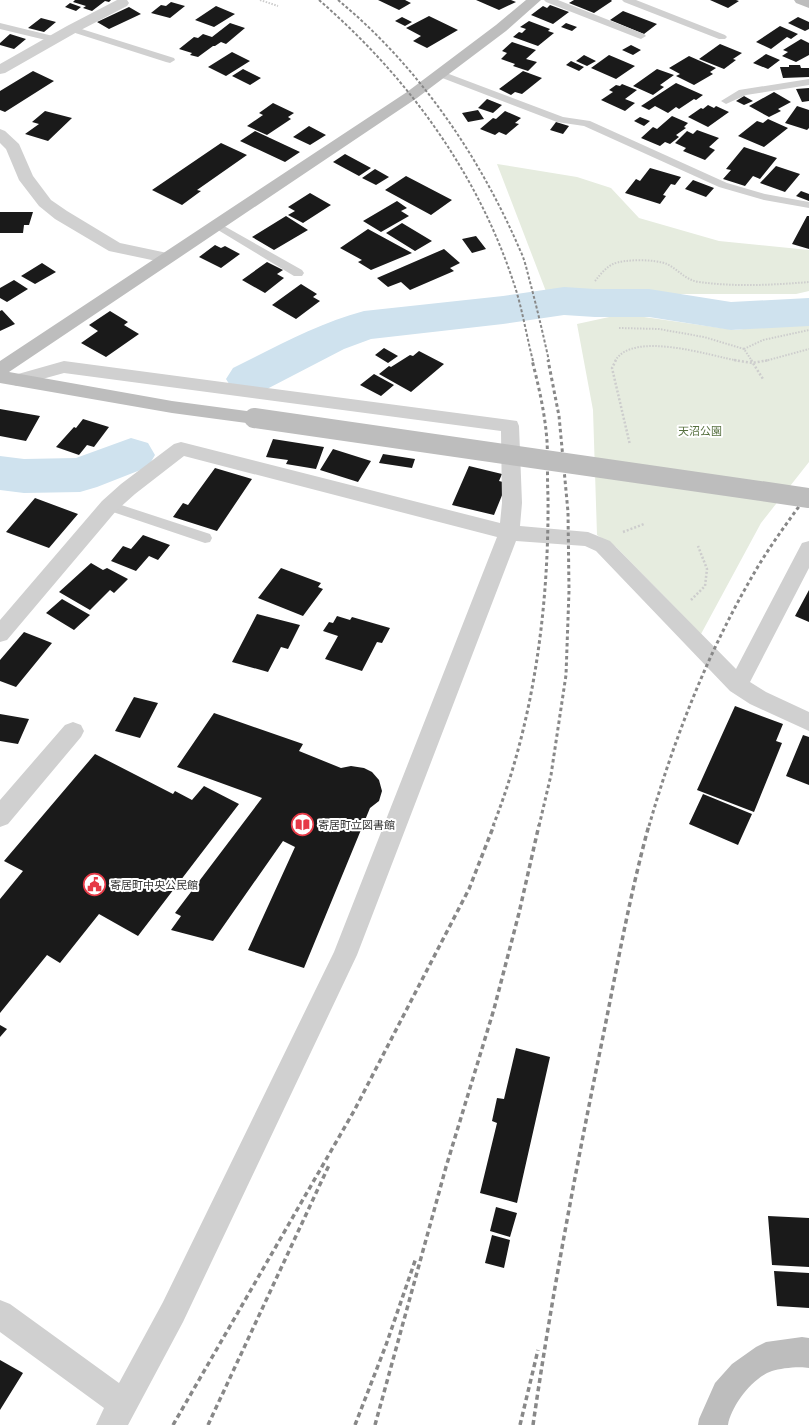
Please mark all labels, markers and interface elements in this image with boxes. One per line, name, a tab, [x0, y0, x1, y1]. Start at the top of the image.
park label: 天沼公園	[678, 425, 722, 438]
library icon: 寄居町立図書館	[290, 812, 316, 838]
place label: 寄居町立図書館	[318, 819, 395, 832]
public building icon: 寄居町中央公民館	[81, 872, 107, 898]
place label: 寄居町中央公民館	[110, 879, 198, 892]

